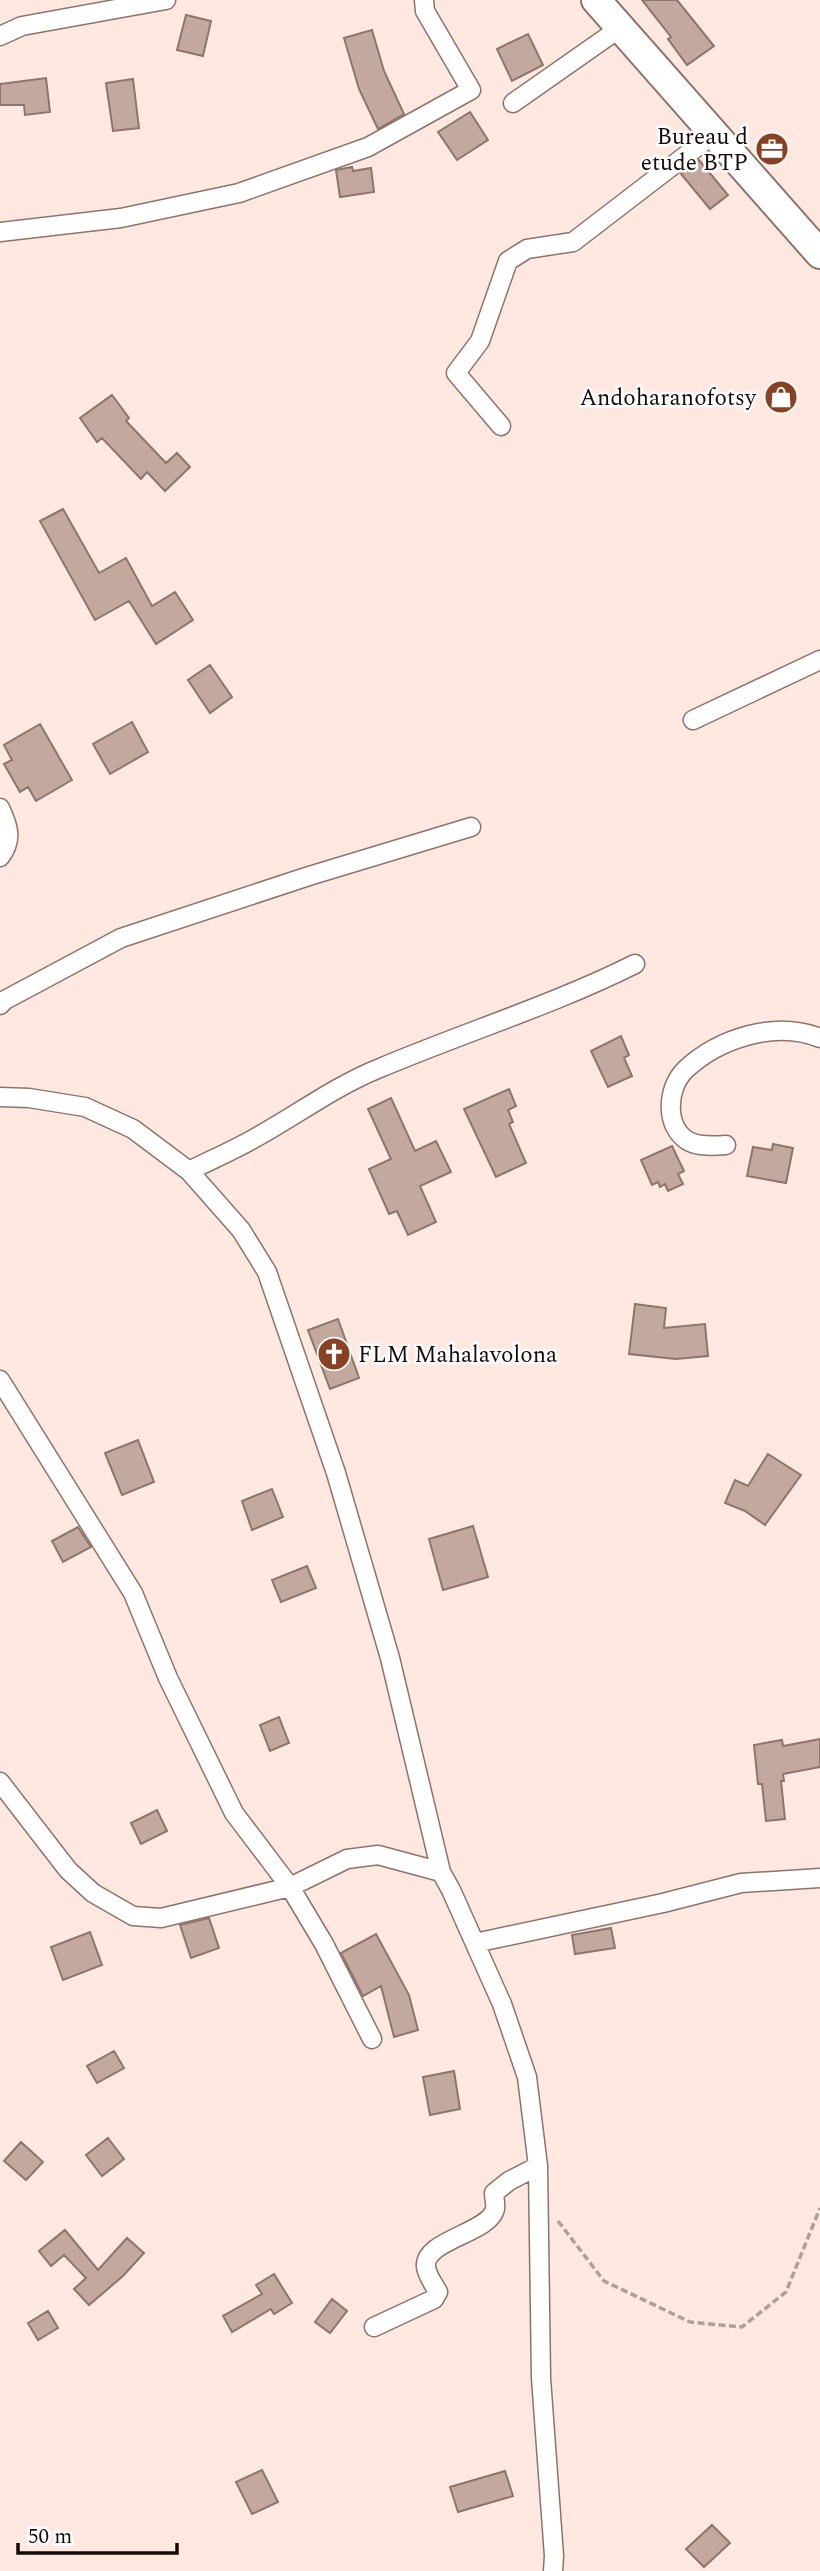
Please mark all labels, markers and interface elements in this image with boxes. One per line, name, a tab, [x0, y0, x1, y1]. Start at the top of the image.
place label: Bureau d etude BTP	[641, 120, 748, 181]
office icon: Bureau d etude BTP	[753, 130, 791, 168]
shop icon: Andoharanofotsy	[762, 378, 800, 416]
place label: Andoharanofotsy	[580, 381, 757, 416]
church icon: FLM Mahalavolona	[315, 1335, 353, 1373]
place label: FLM Mahalavolona	[358, 1338, 557, 1373]
scale bar	[18, 2512, 177, 2556]
text: 50 m	[28, 2521, 72, 2553]

